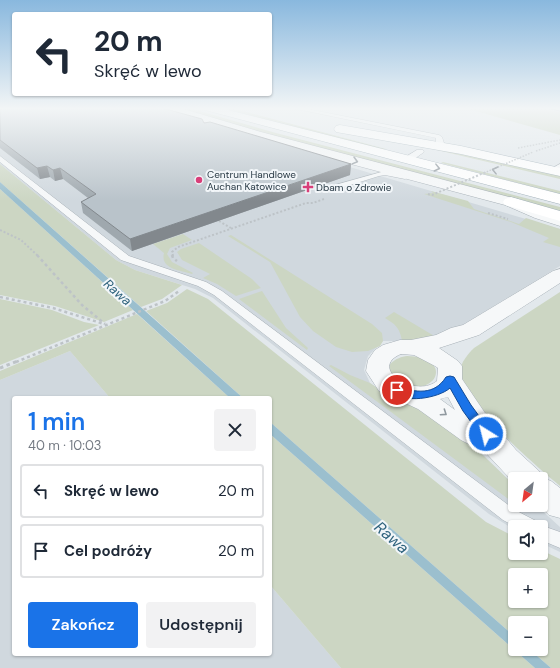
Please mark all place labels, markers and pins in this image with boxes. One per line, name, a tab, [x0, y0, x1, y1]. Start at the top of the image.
place label: Centrum Handlowe Auchan Katowice	[207, 168, 296, 193]
marker: Centrum Handlowe Auchan Katowice	[194, 175, 204, 185]
place label: Dbam o Zdrowie	[316, 181, 392, 194]
marker: Dbam o Zdrowie	[303, 182, 313, 192]
pin	[380, 373, 414, 407]

